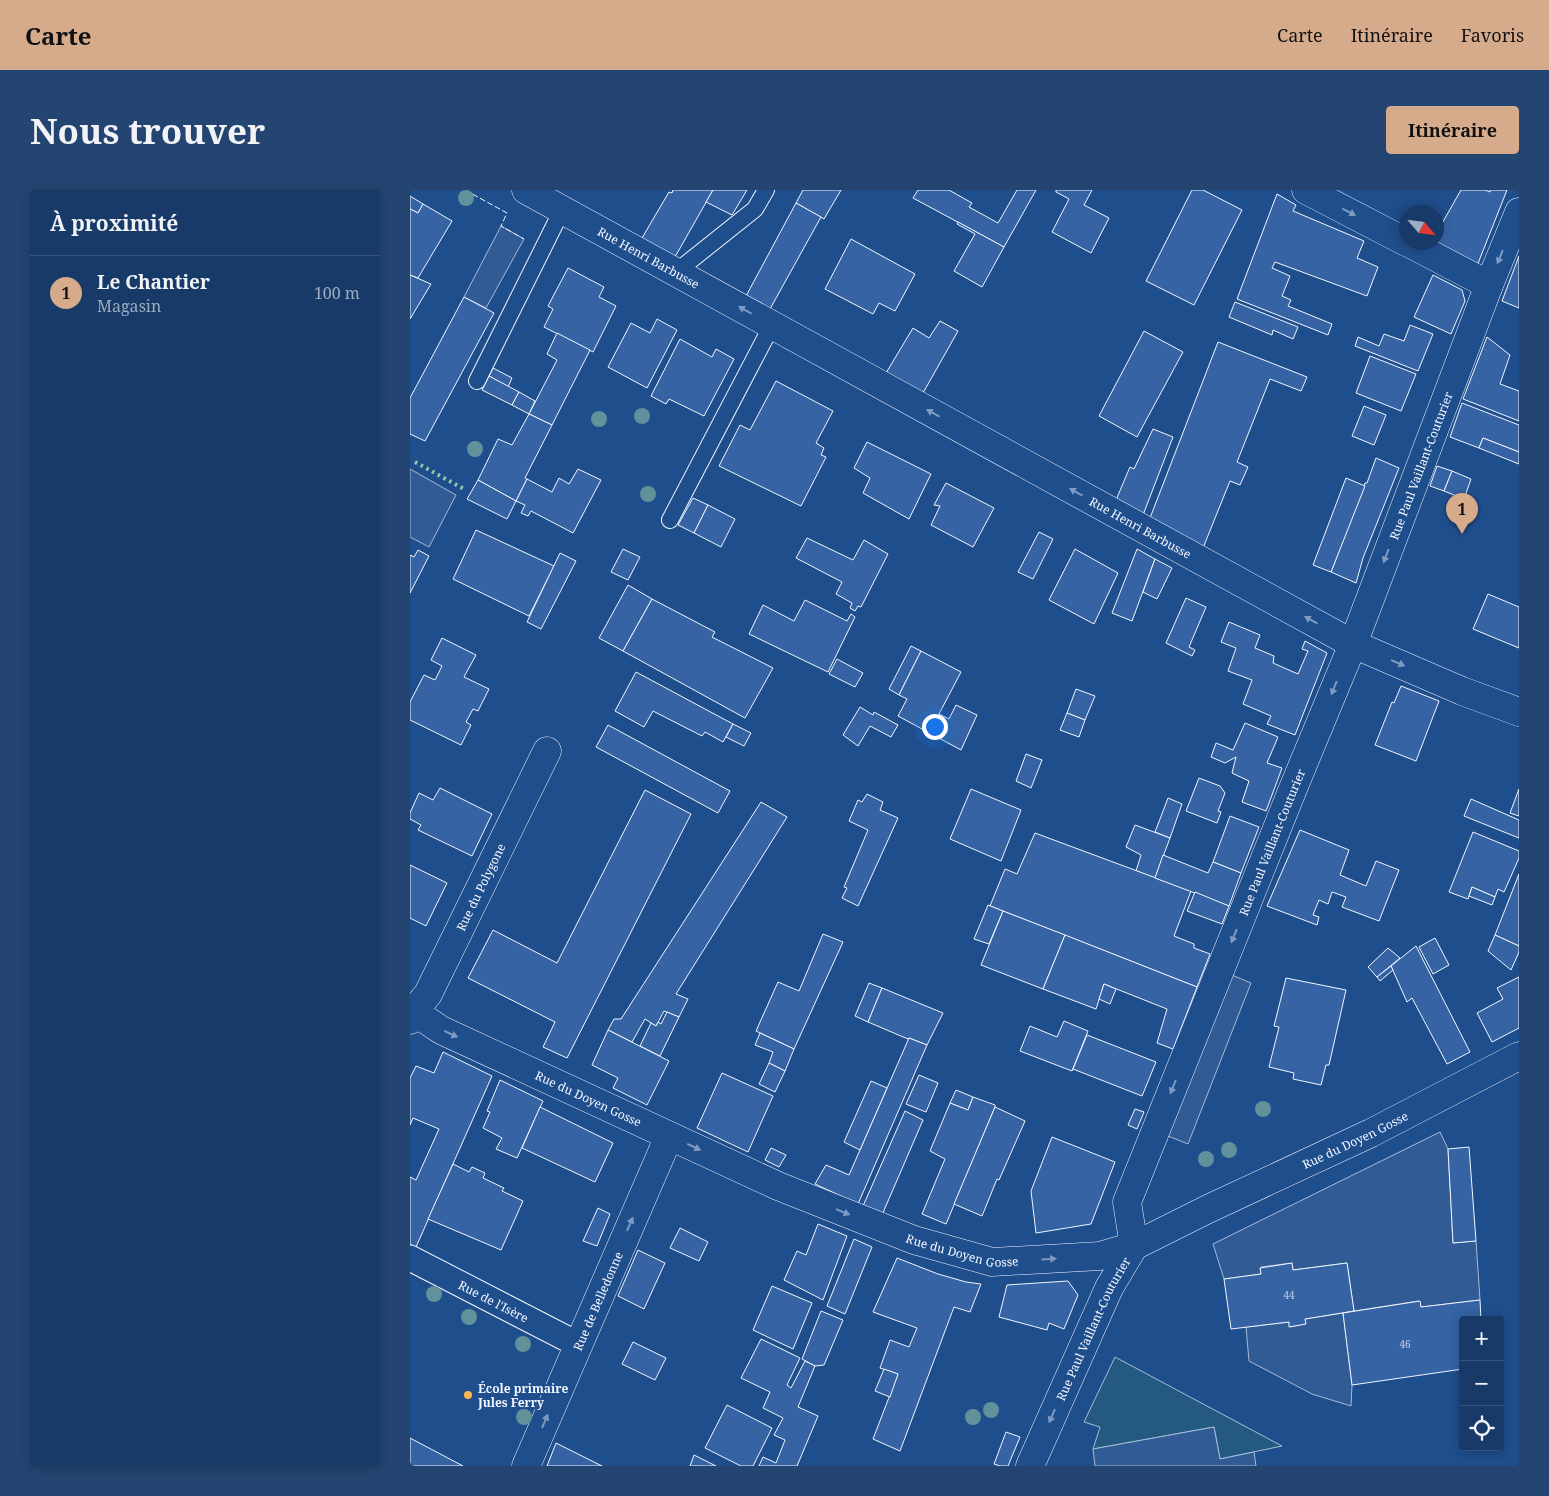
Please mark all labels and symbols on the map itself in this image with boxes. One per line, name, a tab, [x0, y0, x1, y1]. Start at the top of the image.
north arrow	[1399, 205, 1444, 250]
one-way arrow	[1342, 208, 1356, 216]
street label: Rue Henri Barbusse	[595, 223, 703, 292]
one-way arrow	[1496, 250, 1504, 264]
one-way arrow	[738, 306, 752, 314]
street label: Rue Paul Vaillant-Couturier	[1385, 389, 1456, 542]
one-way arrow	[927, 409, 940, 418]
one-way arrow	[1069, 487, 1083, 496]
street label: Rue Henri Barbusse	[1086, 492, 1195, 562]
pin: 1	[1446, 493, 1478, 534]
one-way arrow	[1382, 549, 1390, 564]
one-way arrow	[1303, 616, 1318, 624]
one-way arrow	[1391, 659, 1405, 667]
one-way arrow	[1330, 681, 1338, 695]
your location	[922, 714, 948, 740]
street label: Rue Paul Vaillant-Couturier	[1234, 766, 1309, 918]
street label: Rue du Polygone	[452, 840, 509, 934]
one-way arrow	[1229, 929, 1237, 943]
one-way arrow	[444, 1031, 458, 1039]
street label: Rue du Doyen Gosse	[533, 1066, 644, 1130]
one-way arrow	[1169, 1080, 1177, 1095]
street label: Rue du Doyen Gosse	[1299, 1107, 1411, 1172]
one-way arrow	[687, 1143, 701, 1151]
one-way arrow	[836, 1208, 851, 1216]
one-way arrow	[627, 1217, 635, 1231]
street label: Rue du Doyen Gosse	[904, 1229, 1019, 1271]
street label: Rue de Belledonne	[569, 1249, 627, 1353]
street label: Rue Paul Vaillant-Couturier	[1052, 1254, 1134, 1403]
one-way arrow	[1041, 1255, 1057, 1263]
street label: Rue de l'Isère	[456, 1276, 532, 1326]
house number: 44	[1283, 1288, 1295, 1302]
house number: 46	[1399, 1337, 1411, 1351]
place label: École primaire Jules Ferry	[477, 1380, 569, 1411]
marker: École primaire Jules Ferry	[462, 1389, 474, 1401]
one-way arrow	[1048, 1409, 1056, 1423]
one-way arrow	[541, 1414, 549, 1428]

